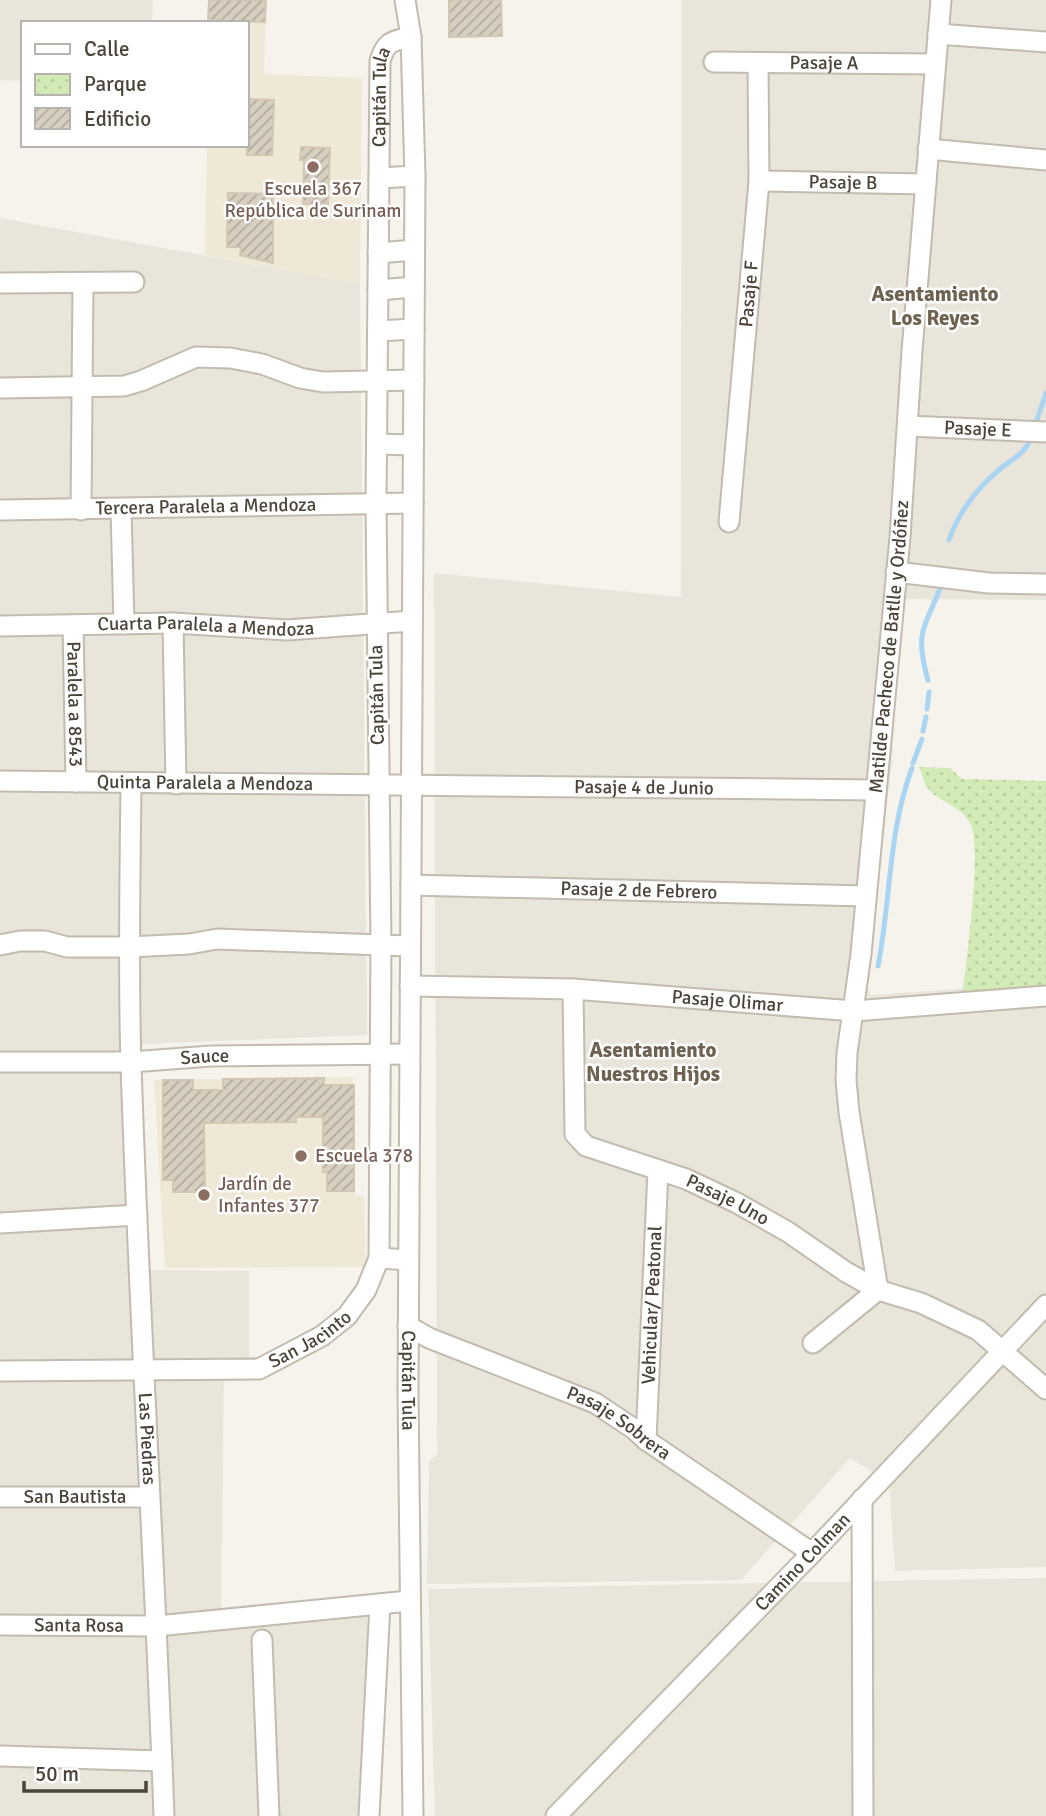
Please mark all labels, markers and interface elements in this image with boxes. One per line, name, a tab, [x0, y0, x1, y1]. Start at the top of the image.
legend	[21, 21, 248, 147]
text: Calle	[84, 36, 130, 62]
street label: Capitán Tula	[367, 43, 396, 147]
street label: Pasaje A	[790, 51, 859, 75]
text: Parque	[84, 71, 147, 97]
text: Edificio	[84, 106, 151, 132]
marker: Escuela 367 República de Surinam	[305, 159, 321, 175]
street label: Pasaje B	[809, 170, 877, 195]
place label: Escuela 367 República de Surinam	[225, 177, 401, 223]
street label: Pasaje F	[734, 259, 764, 328]
district label: Asentamiento Los Reyes	[871, 281, 999, 331]
street label: Pasaje E	[944, 416, 1012, 443]
street label: Tercera Paralela a Mendoza	[95, 493, 317, 520]
street label: Matilde Pacheco de Batlle y Ordóñez	[864, 499, 914, 794]
street label: Cuarta Paralela a Mendoza	[97, 611, 315, 642]
street label: Paralela a 8543	[61, 641, 88, 767]
street label: Capitán Tula	[364, 645, 390, 745]
street label: Quinta Paralela a Mendoza	[97, 770, 313, 796]
street label: Pasaje 4 de Junio	[574, 775, 714, 800]
street label: Pasaje 2 de Febrero	[560, 877, 718, 904]
street label: Pasaje Olimar	[671, 985, 784, 1017]
district label: Asentamiento Nuestros Hijos	[586, 1037, 720, 1087]
street label: Sauce	[179, 1044, 229, 1070]
place label: Escuela 378	[315, 1144, 413, 1168]
marker: Escuela 378	[293, 1148, 309, 1164]
street label: Pasaje Uno	[682, 1169, 773, 1231]
place label: Jardín de Infantes 377	[218, 1172, 320, 1218]
marker: Jardín de Infantes 377	[196, 1187, 212, 1203]
street label: Vehicular/ Peatonal	[636, 1225, 668, 1385]
street label: San Jacinto	[264, 1305, 357, 1374]
street label: Capitán Tula	[396, 1330, 420, 1431]
street label: Pasaje Sobrera	[563, 1381, 675, 1465]
street label: Las Piedras	[133, 1392, 161, 1485]
street label: San Bautista	[24, 1485, 126, 1509]
street label: Camino Colman	[750, 1508, 856, 1616]
street label: Santa Rosa	[34, 1613, 124, 1638]
scale bar	[24, 1750, 147, 1794]
text: 50 m	[35, 1761, 79, 1787]

